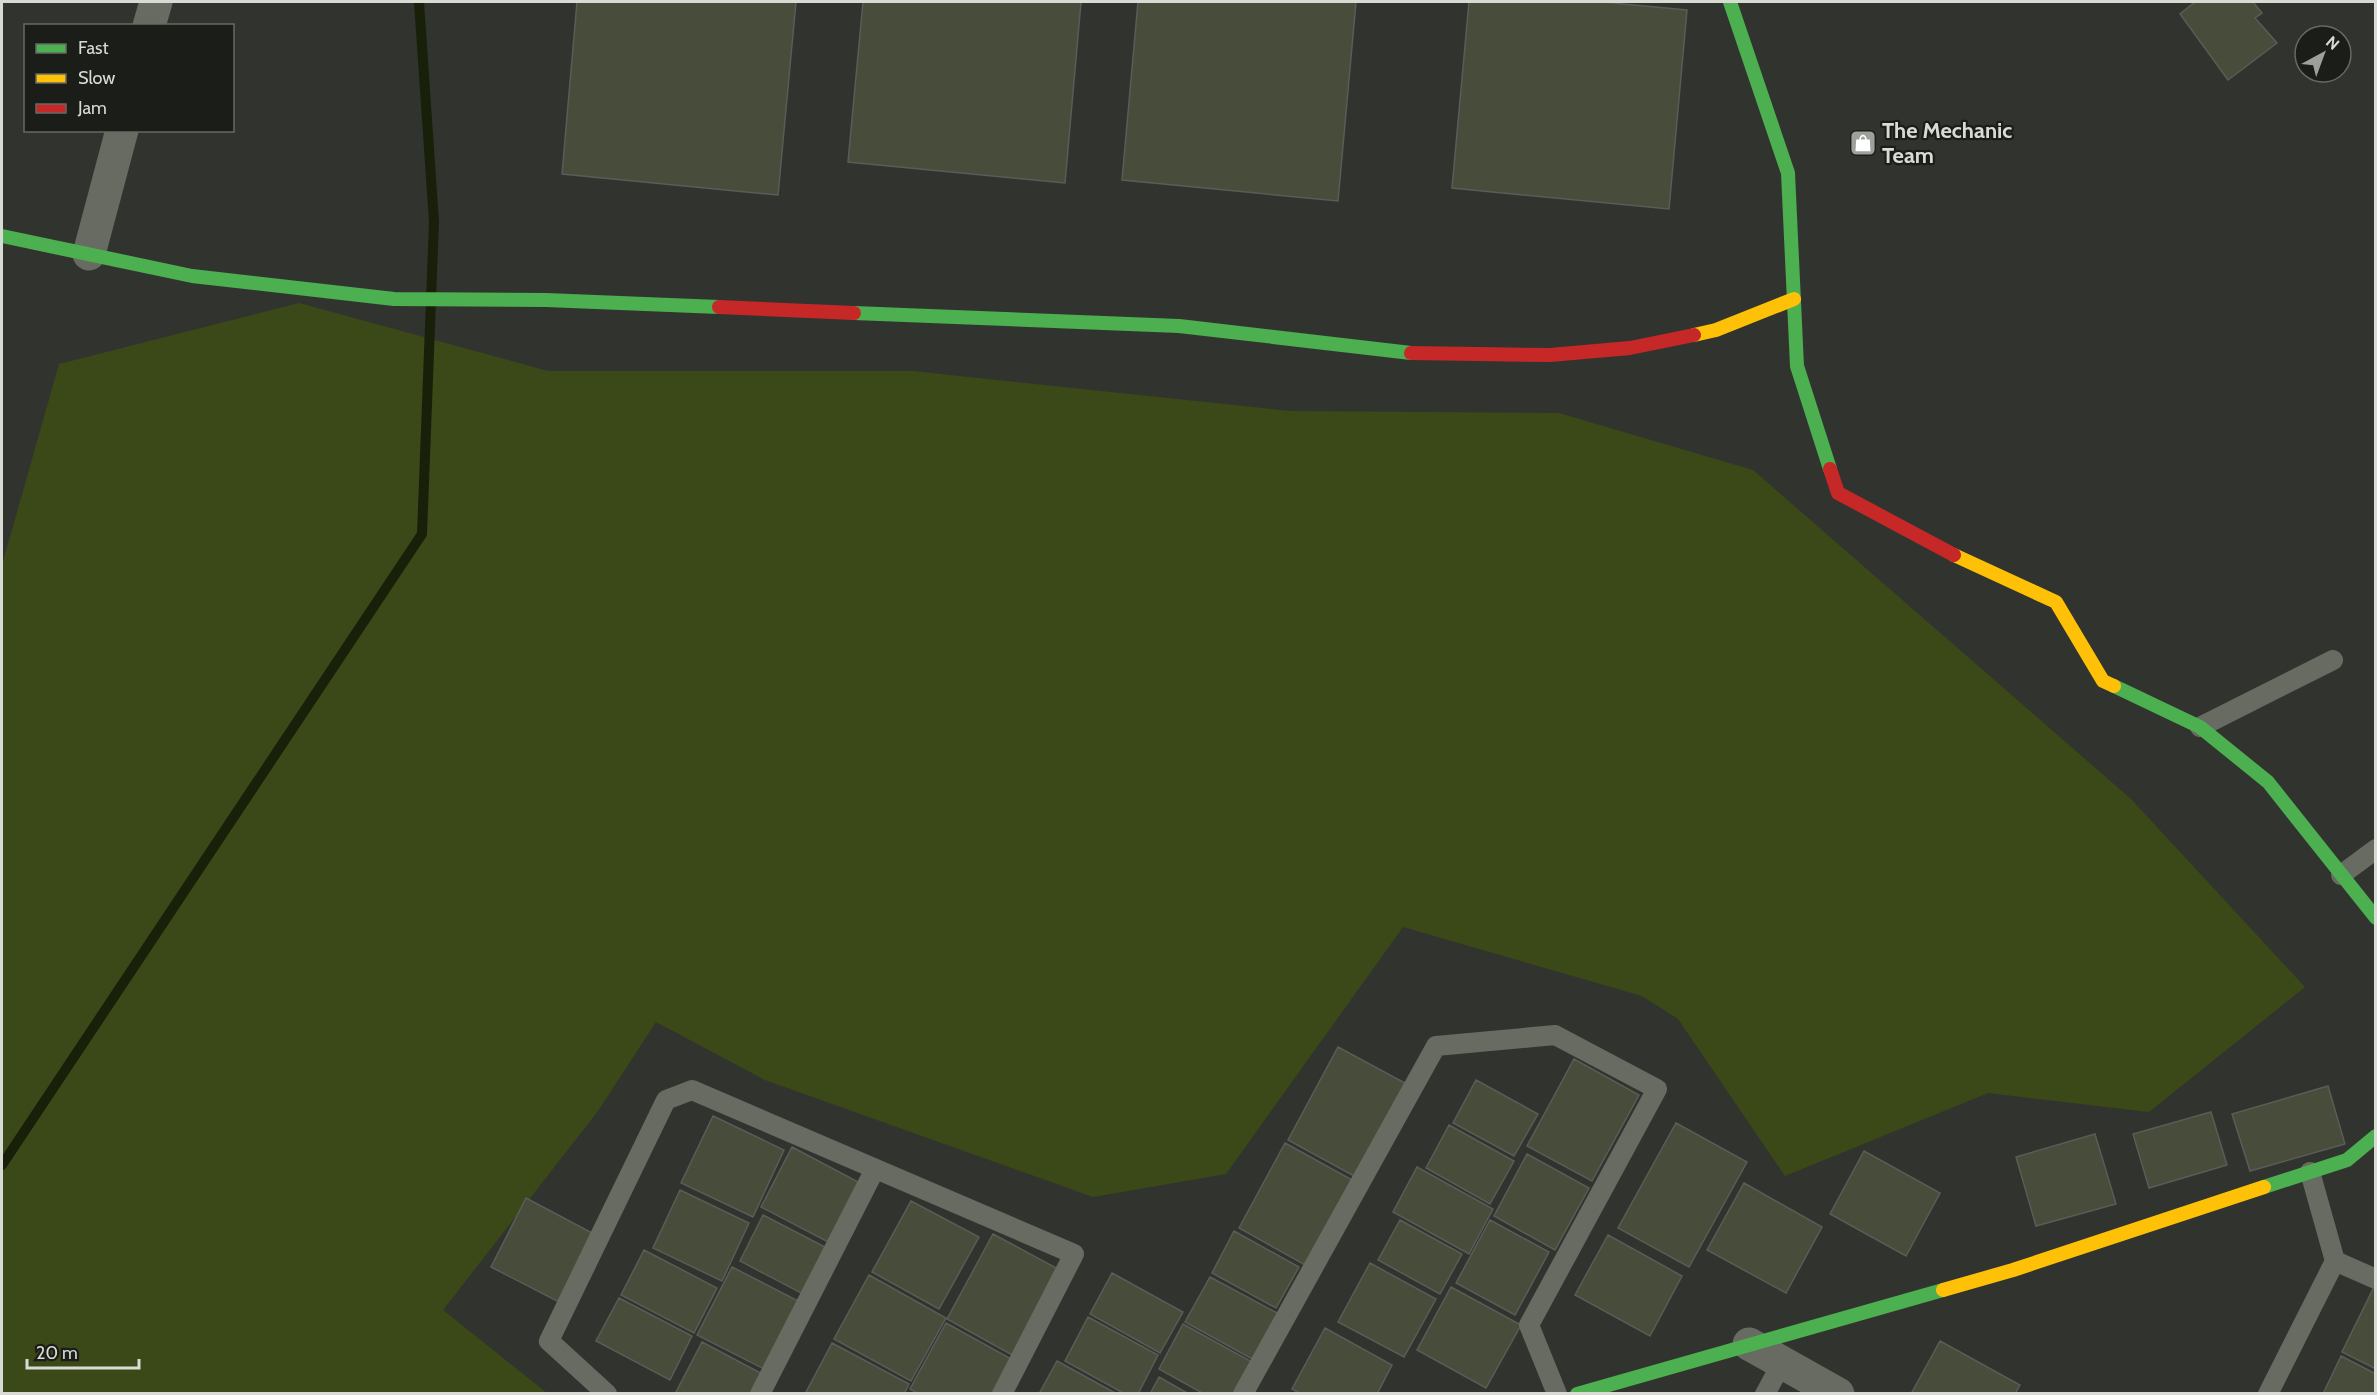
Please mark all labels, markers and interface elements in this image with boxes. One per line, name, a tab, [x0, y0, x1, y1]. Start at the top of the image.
legend	[24, 24, 234, 132]
north arrow	[2293, 24, 2353, 84]
text: N	[2322, 32, 2343, 54]
text: Fast	[78, 37, 109, 59]
text: Slow	[78, 67, 115, 89]
text: Jam	[77, 97, 107, 119]
place label: The Mechanic Team	[1882, 117, 2012, 169]
shop icon: The Mechanic Team	[1848, 128, 1878, 158]
scale bar	[27, 1332, 140, 1370]
text: 20 m	[36, 1342, 78, 1364]

